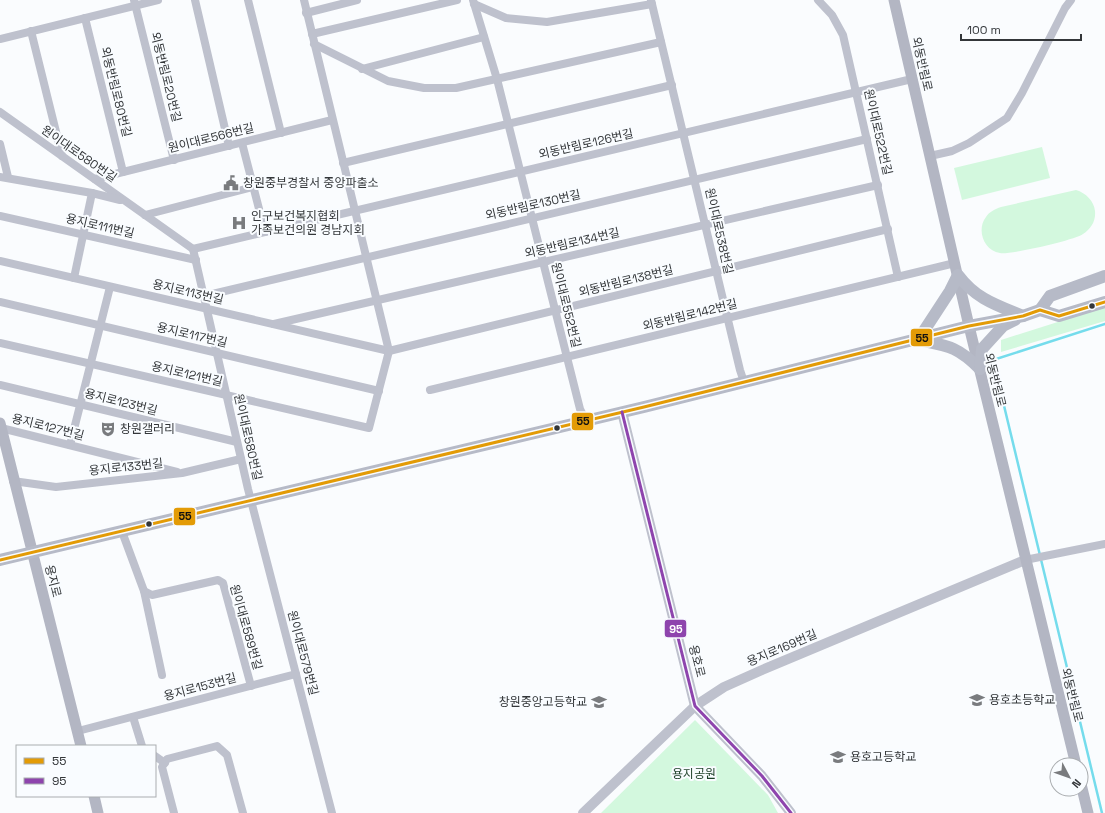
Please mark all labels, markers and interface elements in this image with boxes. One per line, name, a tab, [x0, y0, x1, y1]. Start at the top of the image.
scale bar	[961, 16, 1081, 42]
text: 100 m	[967, 22, 1001, 38]
street label: 외동반림로20번길	[147, 30, 185, 124]
street label: 외동반림로	[908, 35, 936, 93]
street label: 외동반림로80번길	[97, 45, 135, 139]
street label: 원이대로522번길	[860, 87, 896, 177]
street label: 원이대로566번길	[166, 120, 256, 156]
street label: 원이대로580번길	[38, 122, 120, 186]
street label: 외동반림로126번길	[537, 125, 635, 163]
public building icon: 창원중부경찰서 중앙파출소	[222, 174, 240, 192]
place label: 창원중부경찰서 중앙파출소	[243, 175, 379, 191]
street label: 외동반림로130번길	[484, 186, 582, 224]
street label: 원이대로538번길	[701, 186, 737, 276]
place label: 인구보건복지협회 가족보건의원 경남지회	[251, 208, 365, 238]
street label: 용지로111번길	[64, 210, 136, 242]
hospital icon: 인구보건복지협회 가족보건의원 경남지회	[230, 214, 248, 232]
street label: 외동반림로134번길	[523, 224, 621, 262]
street label: 원이대로552번길	[548, 260, 584, 350]
street label: 외동반림로138번길	[577, 262, 675, 300]
street label: 용지로113번길	[151, 276, 225, 308]
street label: 외동반림로142번길	[641, 295, 739, 335]
unlabelled marker	[1087, 301, 1097, 311]
street label: 용지로117번길	[155, 319, 229, 351]
line badge: 55	[910, 328, 933, 347]
text: 55	[915, 331, 929, 345]
street label: 외동반림로	[981, 351, 1009, 409]
street label: 용지로121번길	[150, 358, 224, 390]
street label: 용지로123번길	[83, 385, 159, 419]
street label: 원이대로580번길	[230, 392, 266, 482]
street label: 용지로127번길	[10, 410, 86, 444]
line badge: 55	[571, 412, 594, 431]
text: 55	[576, 414, 590, 428]
theatre icon: 창원갤러리	[99, 420, 117, 438]
place label: 창원갤러리	[120, 421, 175, 437]
unlabelled marker	[552, 423, 562, 433]
street label: 용지로133번길	[88, 455, 164, 479]
line badge: 55	[173, 507, 196, 526]
text: 55	[178, 509, 192, 523]
unlabelled marker	[144, 519, 154, 529]
street label: 용지로	[41, 563, 65, 599]
street label: 원이대로589번길	[226, 582, 266, 672]
street label: 원이대로579번길	[284, 609, 322, 697]
line badge: 95	[664, 619, 687, 638]
text: 95	[669, 622, 683, 636]
street label: 용지로169번길	[744, 626, 820, 670]
street label: 용호로	[685, 643, 709, 679]
street label: 외동반림로	[1058, 666, 1086, 724]
street label: 용지로153번길	[162, 670, 238, 704]
school or university icon: 용호초등학교	[968, 691, 986, 709]
place label: 용호초등학교	[989, 692, 1055, 708]
school or university icon: 창원중앙고등학교	[590, 693, 608, 711]
place label: 창원중앙고등학교	[499, 694, 587, 710]
legend	[16, 745, 156, 797]
school or university icon: 용호고등학교	[829, 748, 847, 766]
place label: 용호고등학교	[850, 749, 916, 765]
text: 55	[52, 753, 66, 769]
north arrow	[1049, 757, 1089, 797]
park label: 용지공원	[672, 766, 716, 782]
text: 95	[52, 773, 67, 789]
text: N	[1069, 776, 1084, 791]

